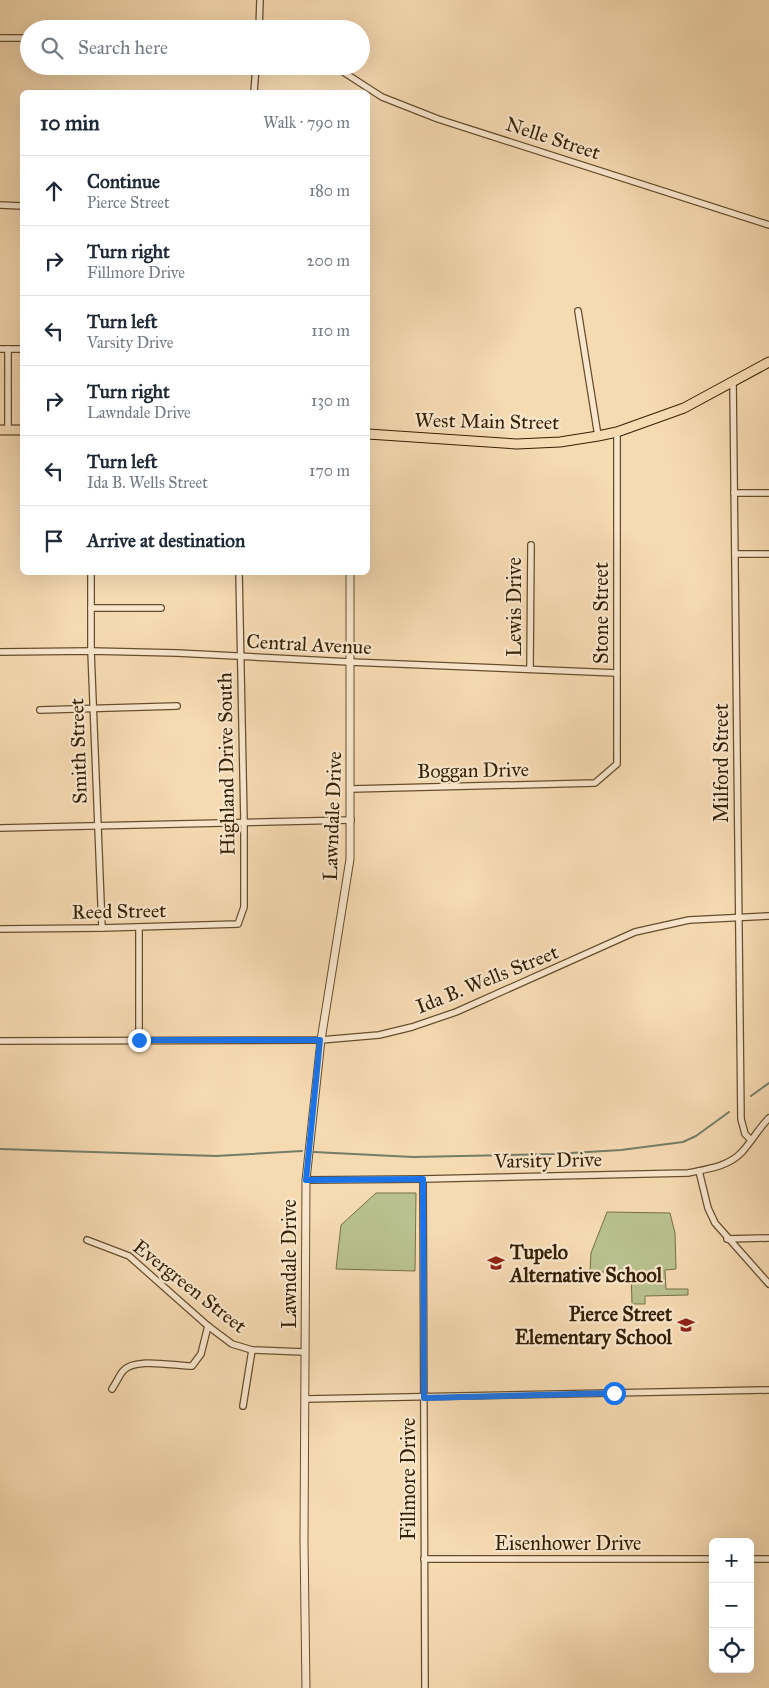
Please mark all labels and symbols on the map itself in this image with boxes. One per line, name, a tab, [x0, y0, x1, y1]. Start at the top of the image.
street label: Nelle Street	[503, 111, 603, 165]
street label: West Main Street	[415, 408, 559, 434]
street label: Lewis Drive	[502, 557, 526, 657]
street label: Stone Street	[589, 562, 613, 664]
street label: Central Avenue	[246, 629, 372, 659]
street label: Highland Drive South	[212, 672, 241, 856]
street label: Smith Street	[64, 698, 92, 804]
street label: Milford Street	[709, 703, 733, 823]
street label: Lawndale Drive	[318, 751, 346, 881]
street label: Boggan Drive	[417, 757, 529, 784]
street label: Reed Street	[71, 898, 167, 924]
street label: Ida B. Wells Street	[412, 940, 562, 1018]
route end	[128, 1029, 151, 1052]
street label: Varsity Drive	[493, 1147, 602, 1173]
street label: Lawndale Drive	[277, 1199, 301, 1329]
street label: Evergreen Street	[128, 1234, 251, 1338]
place label: Tupelo Alternative School	[508, 1240, 663, 1287]
school or university icon: Tupelo Alternative School	[486, 1253, 506, 1273]
place label: Pierce Street Elementary School	[515, 1302, 673, 1350]
school or university icon: Pierce Street Elementary School	[676, 1315, 696, 1335]
route start	[603, 1382, 626, 1405]
street label: Fillmore Drive	[396, 1418, 420, 1540]
street label: Eisenhower Drive	[495, 1531, 641, 1555]

